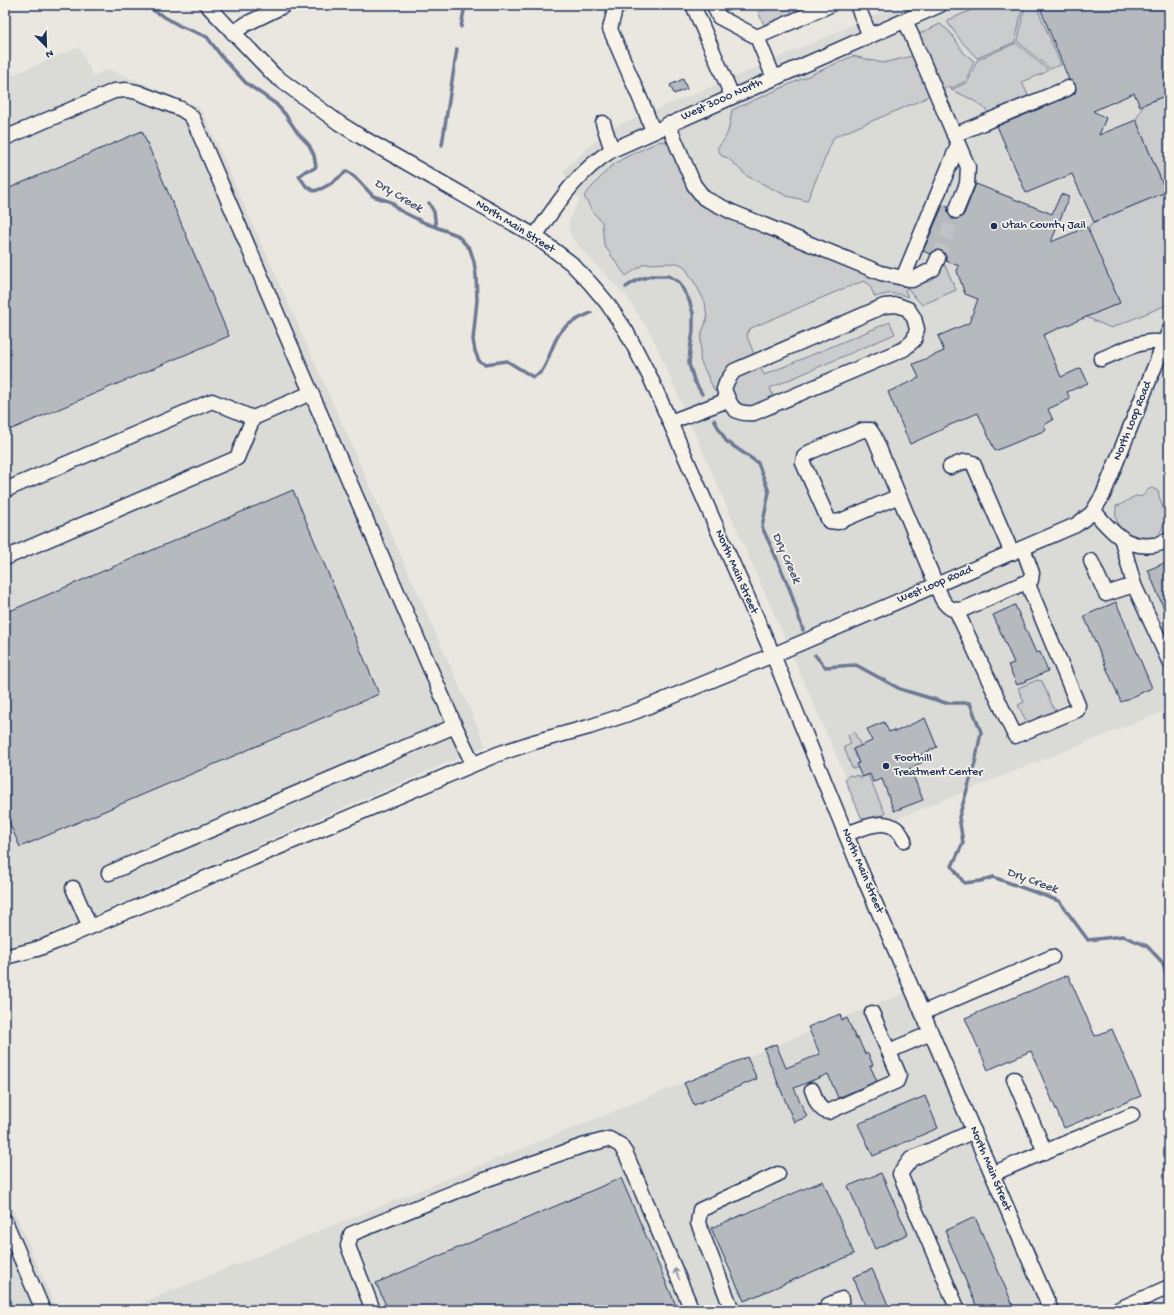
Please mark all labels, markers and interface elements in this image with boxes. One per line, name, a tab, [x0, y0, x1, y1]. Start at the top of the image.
north arrow	[26, 26, 66, 66]
text: N	[43, 46, 55, 60]
street label: West 3000 North	[679, 76, 765, 124]
water label: Dry Creek	[371, 176, 426, 217]
street label: North Main Street	[473, 197, 558, 258]
place label: Utah County Jail	[1002, 219, 1086, 233]
marker: Utah County Jail	[989, 221, 999, 231]
street label: North Loop Road	[1111, 378, 1156, 463]
street label: North Main Street	[711, 528, 761, 617]
water label: Dry Creek	[768, 531, 804, 587]
street label: West Loop Road	[895, 562, 976, 607]
place label: Foothill Treatment Center	[893, 752, 984, 780]
marker: Foothill Treatment Center	[881, 761, 891, 771]
street label: North Main Street	[838, 827, 887, 916]
water label: Dry Creek	[1004, 865, 1061, 898]
street label: North Main Street	[966, 1125, 1015, 1214]
one-way arrow	[673, 1269, 680, 1281]

